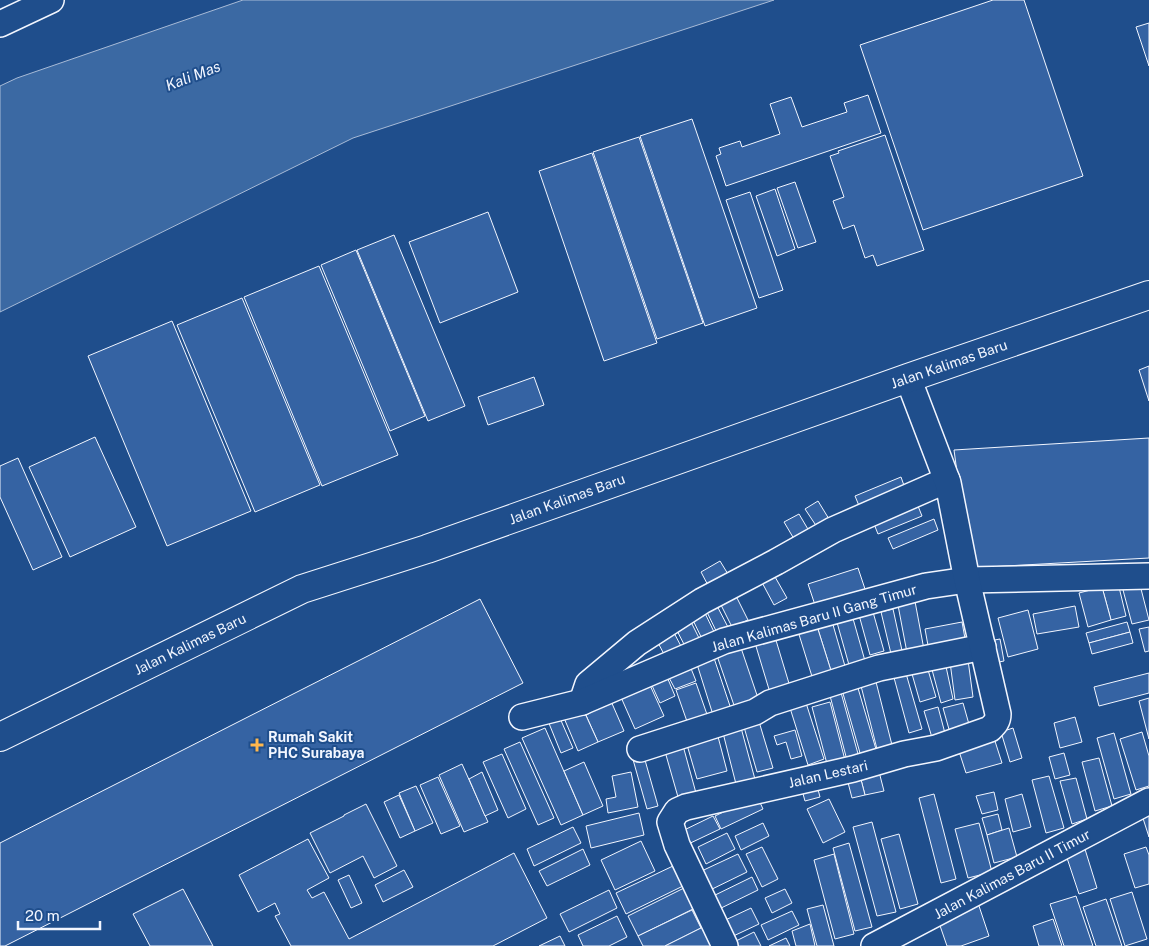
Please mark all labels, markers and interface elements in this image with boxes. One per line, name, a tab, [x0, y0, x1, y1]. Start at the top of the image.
water label: Kali Mas	[163, 57, 223, 94]
street label: Jalan Kalimas Baru	[889, 337, 1009, 391]
street label: Jalan Kalimas Baru	[507, 471, 627, 527]
street label: Jalan Kalimas Baru II Gang Timur	[709, 581, 919, 655]
street label: Jalan Kalimas Baru	[131, 610, 249, 678]
place label: Rumah Sakit PHC Surabaya	[268, 729, 364, 761]
marker: Rumah Sakit PHC Surabaya	[250, 738, 264, 752]
street label: Jalan Lestari	[787, 757, 869, 791]
street label: Jalan Kalimas Baru II Timur	[931, 826, 1093, 922]
scale bar	[18, 898, 100, 930]
text: 20 m	[25, 907, 60, 924]

